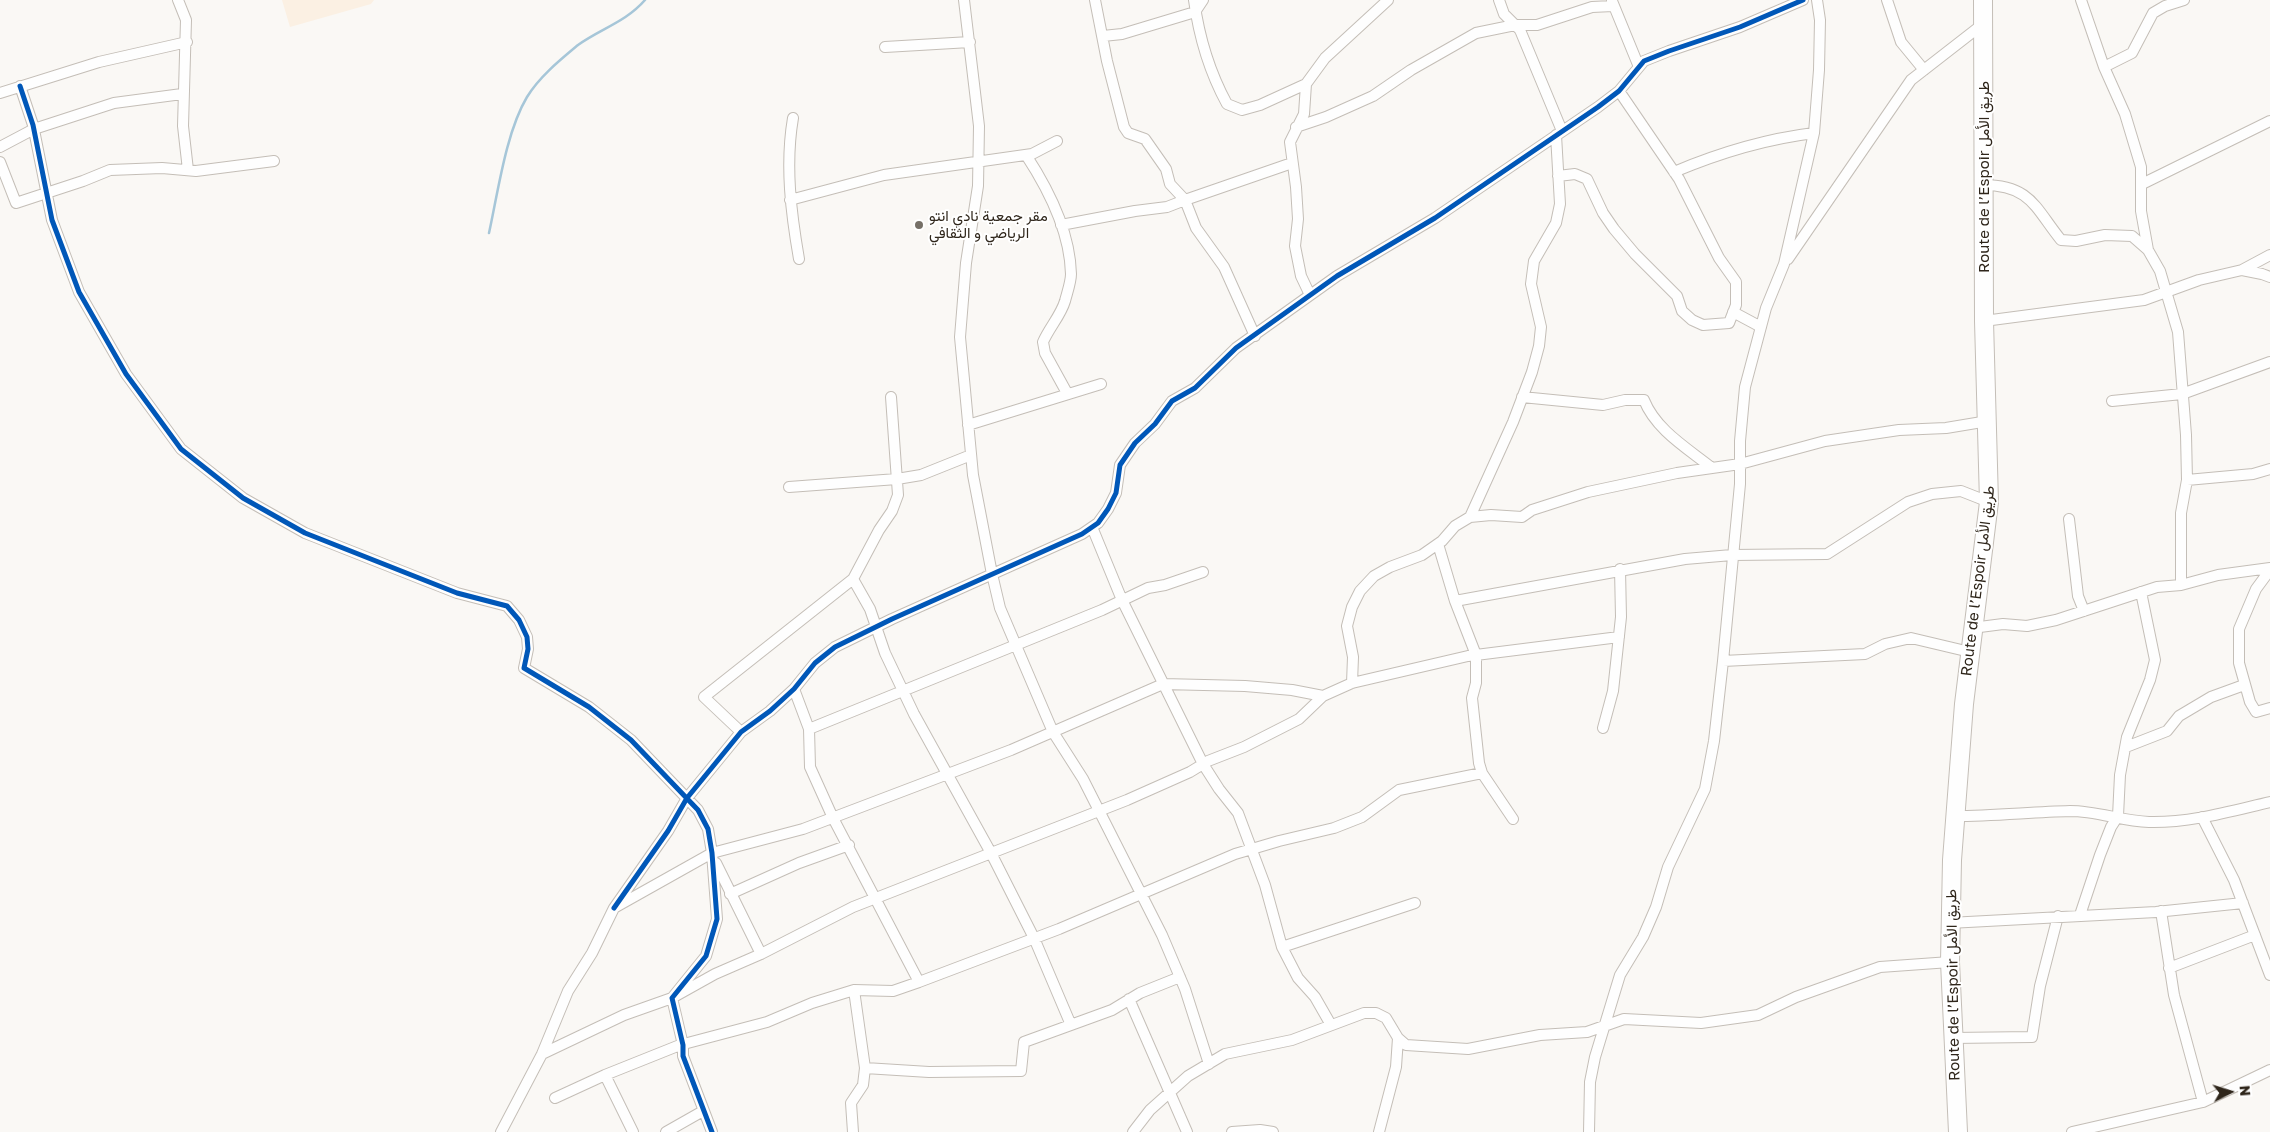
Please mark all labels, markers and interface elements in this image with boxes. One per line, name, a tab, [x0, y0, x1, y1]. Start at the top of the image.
street label: Route de l’Espoir طريق الأمل	[1975, 81, 1993, 273]
place label: مقر جمعية نادي انتو الرياضي و الثقافي	[929, 207, 1048, 242]
marker: مقر جمعية نادي انتو الرياضي و الثقافي	[913, 219, 925, 231]
street label: Route de l’Espoir طريق الأمل	[1957, 485, 1999, 677]
street label: Route de l’Espoir طريق الأمل	[1942, 889, 1964, 1081]
north arrow	[2205, 1067, 2255, 1117]
text: N	[2237, 1085, 2254, 1097]

